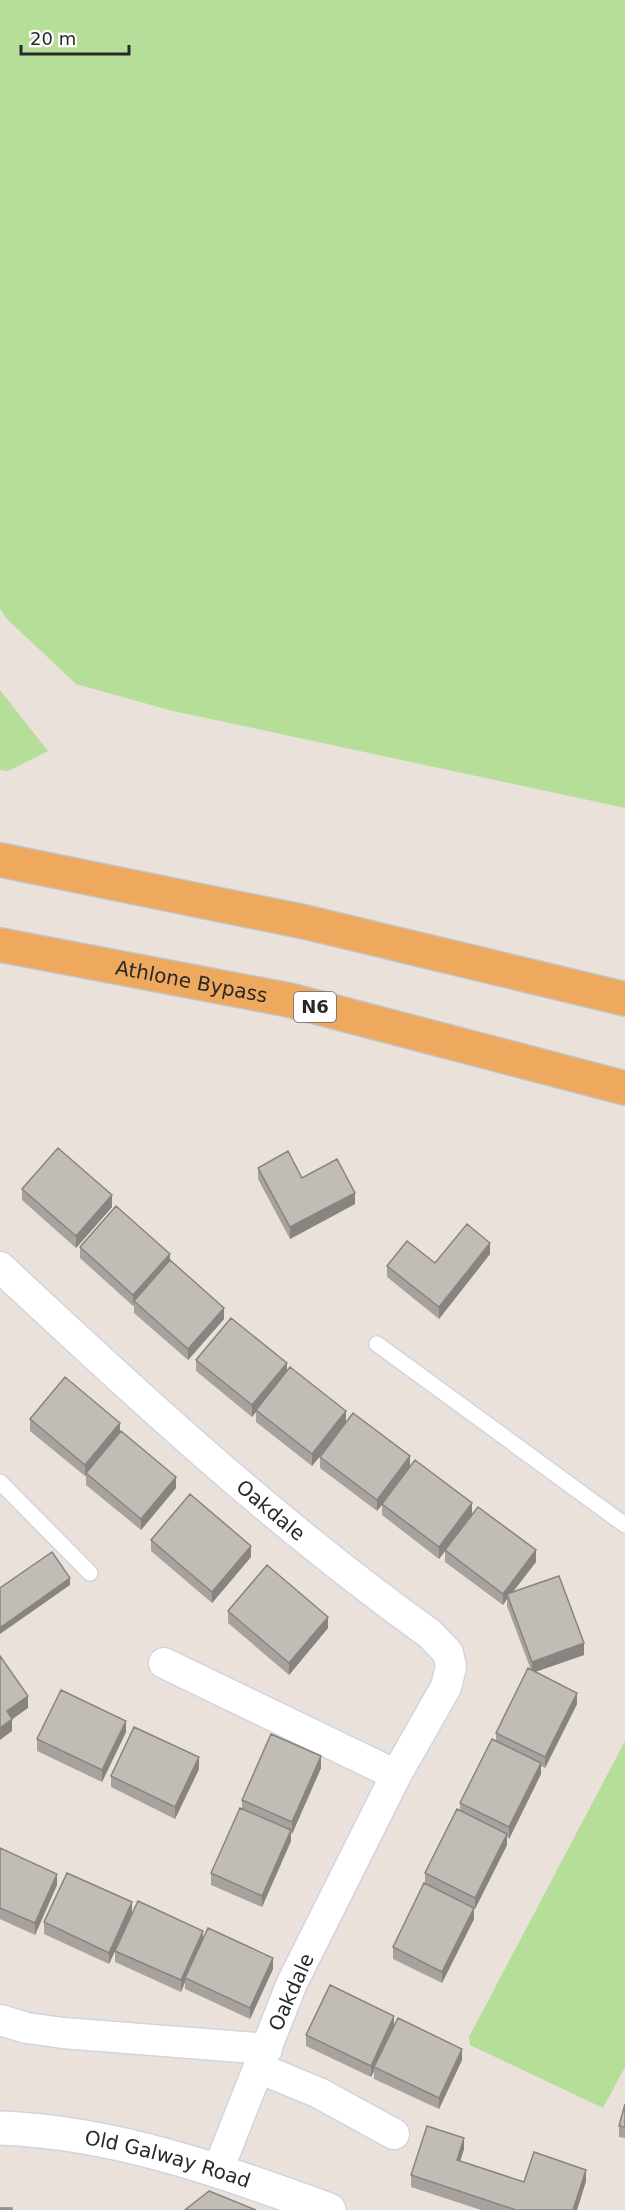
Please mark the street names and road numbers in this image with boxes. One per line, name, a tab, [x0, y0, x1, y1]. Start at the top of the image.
street label: Athlone Bypass	[113, 955, 270, 1008]
road number: N6	[294, 992, 336, 1022]
street label: Oakdale	[231, 1475, 310, 1546]
street label: Oakdale	[263, 1949, 319, 2035]
street label: Old Galway Road	[83, 2125, 254, 2193]

